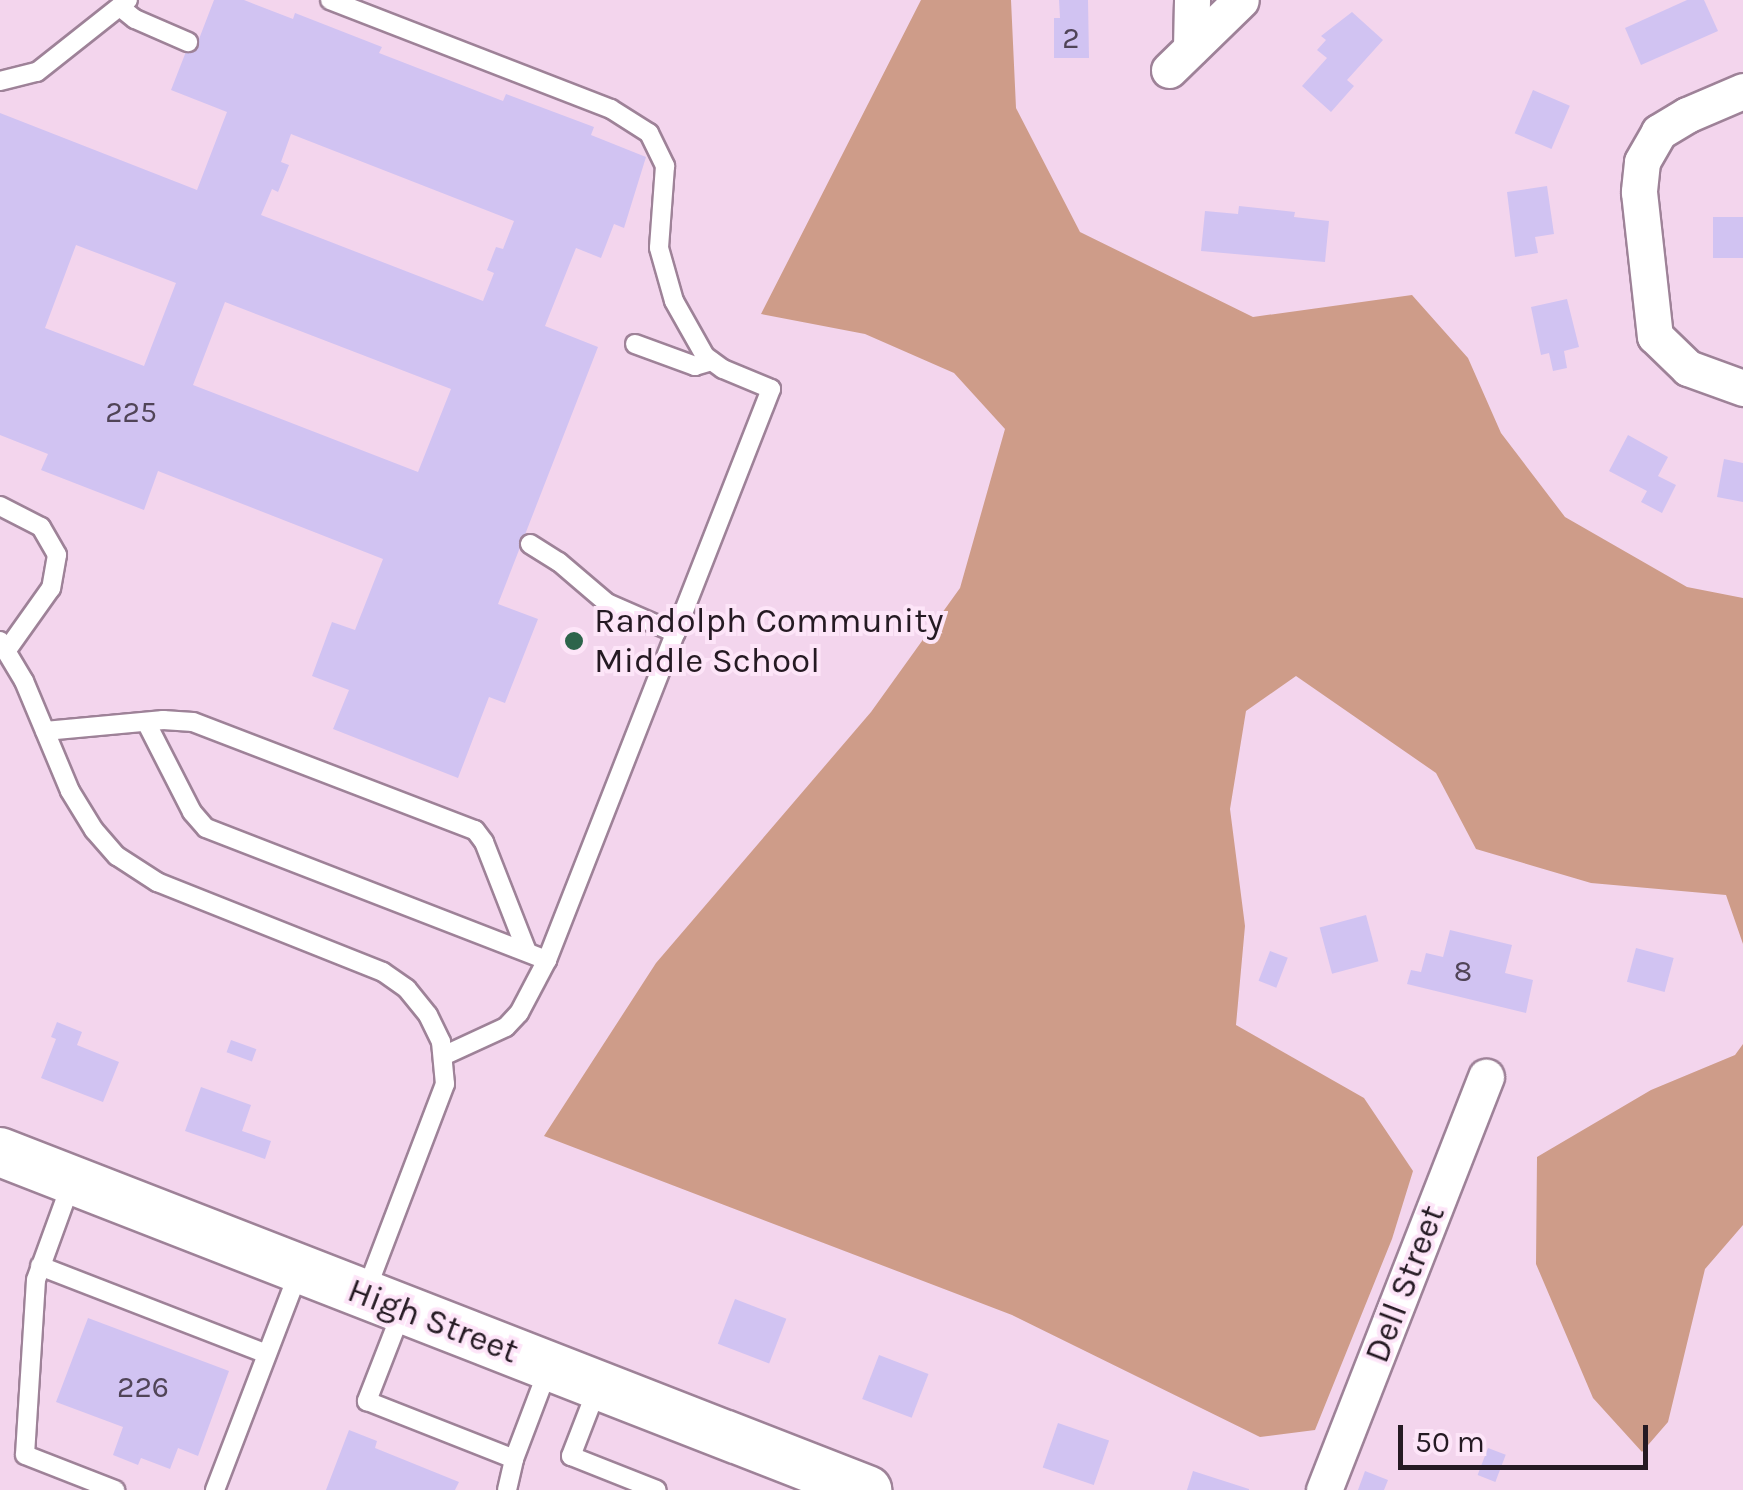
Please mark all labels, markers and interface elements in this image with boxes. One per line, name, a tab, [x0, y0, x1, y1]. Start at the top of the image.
house number: 2	[1062, 20, 1080, 56]
house number: 225	[105, 394, 157, 430]
place label: Randolph Community Middle School	[594, 600, 944, 682]
marker: Randolph Community Middle School	[563, 630, 585, 652]
house number: 8	[1454, 953, 1472, 989]
street label: Dell Street	[1356, 1199, 1454, 1369]
street label: High Street	[342, 1269, 524, 1373]
house number: 226	[117, 1369, 169, 1405]
scale bar	[1403, 1405, 1653, 1467]
text: 50 m	[1415, 1424, 1485, 1460]

